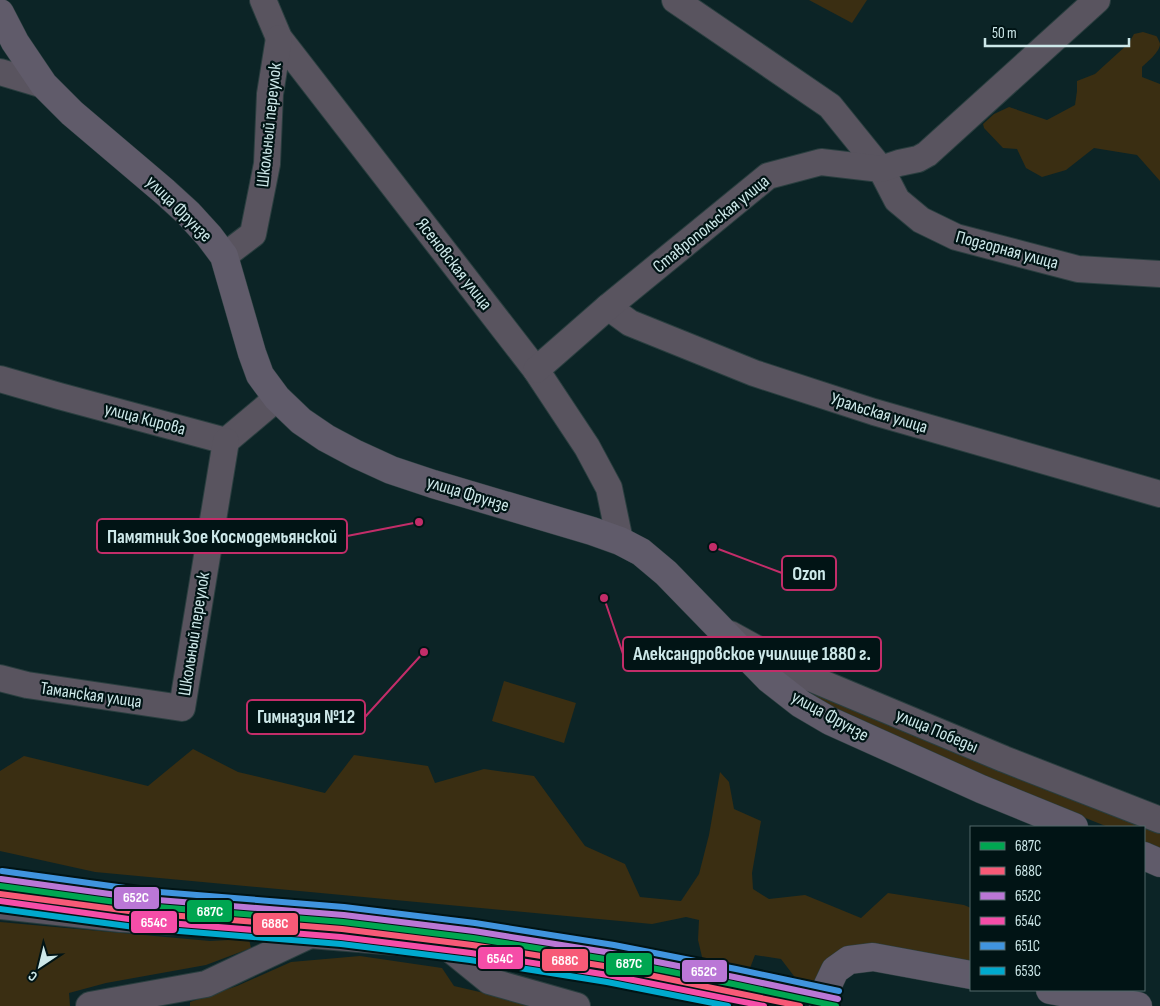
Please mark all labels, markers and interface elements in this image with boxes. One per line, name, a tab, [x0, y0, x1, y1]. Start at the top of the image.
scale bar	[985, 15, 1129, 47]
text: 50 m	[992, 24, 1017, 43]
street label: Школьный переулок	[252, 62, 286, 188]
street label: Ставропольская улица	[649, 171, 773, 277]
street label: улица Фрунзе	[142, 172, 216, 246]
street label: Ясеновская улица	[412, 214, 496, 314]
street label: Подгорная улица	[954, 226, 1061, 274]
street label: Уральская улица	[828, 388, 930, 438]
street label: улица Кирова	[102, 398, 188, 440]
street label: улица Фрунзе	[424, 472, 512, 516]
callout: Памятник Зое Космодемьянской	[97, 519, 347, 553]
text: Памятник Зое Космодемьянской	[107, 526, 337, 549]
callout: Ozon	[782, 556, 836, 590]
text: Ozon	[792, 563, 826, 586]
street label: Школьный переулок	[174, 570, 214, 697]
callout: Александровское училище 1880 г.	[623, 637, 881, 671]
text: Александровское училище 1880 г.	[632, 643, 871, 666]
street label: Таманская улица	[39, 677, 143, 713]
street label: улица Фрунзе	[788, 686, 872, 746]
callout: Гимназия №12	[247, 700, 365, 734]
street label: улица Победы	[893, 704, 981, 758]
text: Гимназия №12	[257, 706, 355, 729]
legend	[970, 826, 1145, 991]
text: 687С	[1015, 837, 1041, 856]
text: 688С	[1015, 862, 1042, 881]
line badge: 652С	[113, 886, 160, 910]
text: 652С	[1015, 887, 1041, 906]
text: 652С	[123, 889, 149, 906]
line badge: 687С	[186, 899, 233, 923]
text: 687С	[197, 903, 223, 920]
line badge: 654С	[130, 910, 178, 934]
line badge: 688С	[252, 912, 299, 936]
text: 654С	[1015, 912, 1041, 931]
text: 654С	[141, 914, 167, 931]
text: 688С	[261, 915, 289, 932]
text: 651С	[1015, 937, 1040, 956]
north arrow	[15, 941, 65, 991]
line badge: 654С	[477, 946, 524, 970]
line badge: 688С	[541, 948, 589, 972]
text: 654С	[487, 950, 513, 967]
text: 688С	[551, 952, 579, 969]
line badge: 687С	[605, 952, 653, 976]
text: 687С	[616, 955, 642, 972]
line badge: 652С	[681, 959, 728, 983]
text: 653С	[1015, 962, 1041, 981]
text: 652С	[691, 963, 717, 980]
text: С	[25, 967, 41, 985]

